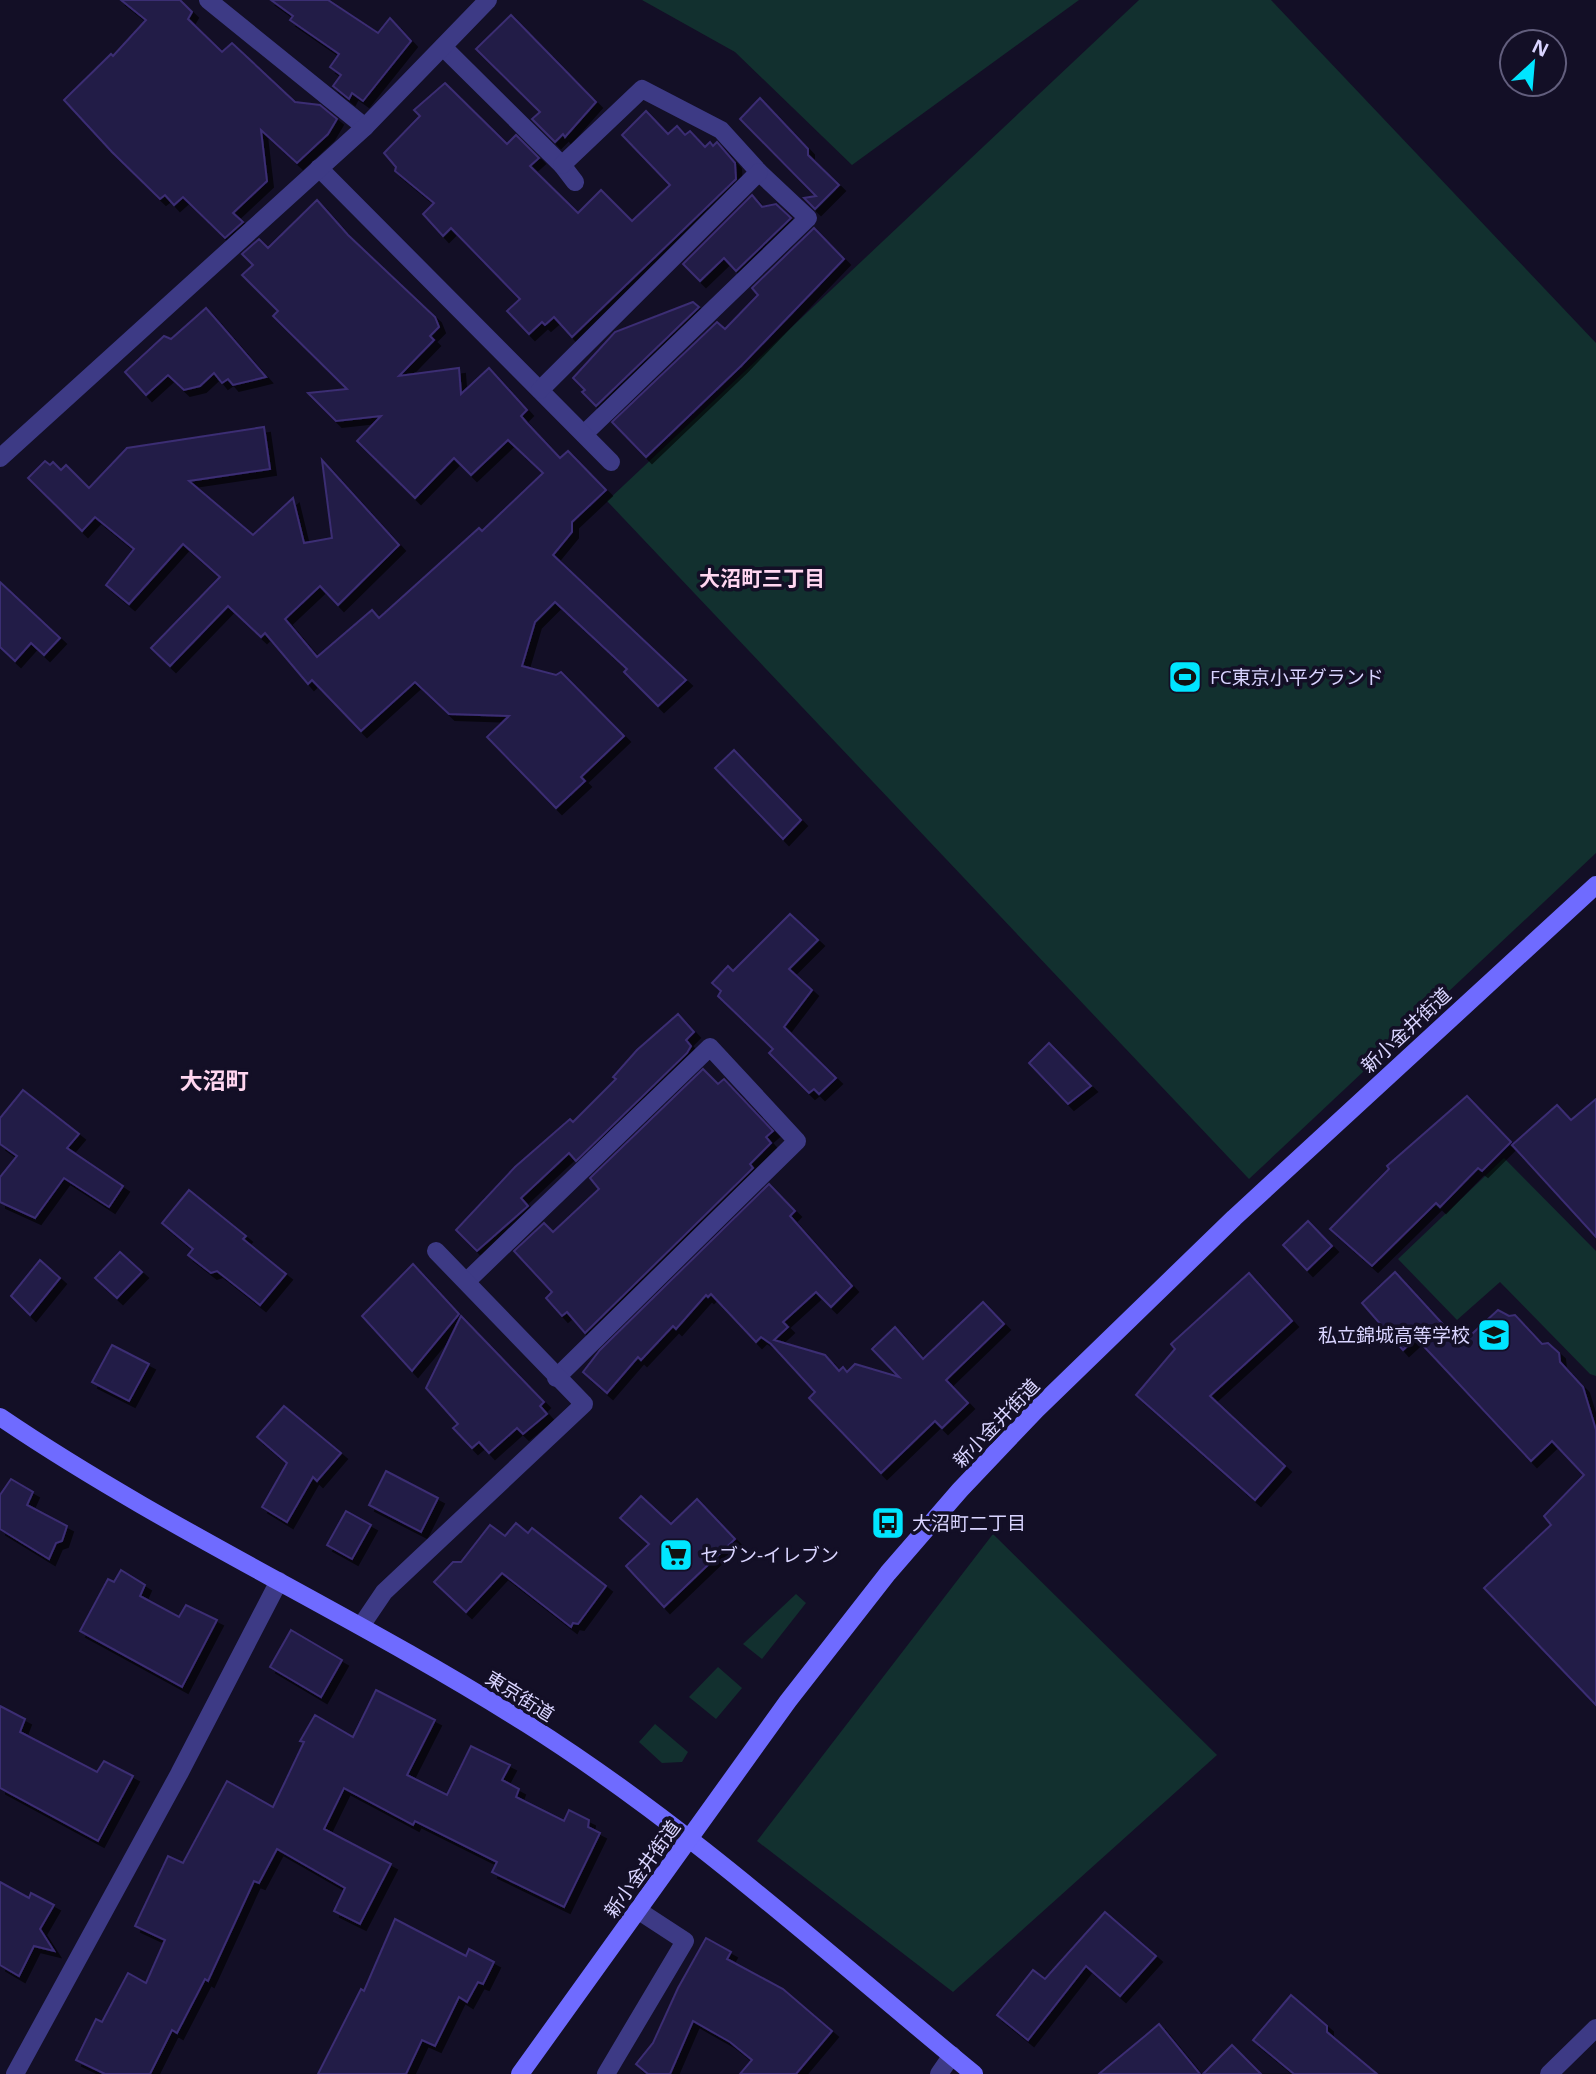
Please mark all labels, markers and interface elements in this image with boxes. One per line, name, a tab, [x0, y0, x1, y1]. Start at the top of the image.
north arrow	[1498, 28, 1568, 98]
text: N	[1528, 33, 1553, 63]
district label: 大沼町三丁目	[699, 564, 825, 592]
sports icon: FC東京小平グランド	[1166, 658, 1204, 696]
place label: FC東京小平グランド	[1210, 664, 1384, 690]
street label: 新小金井街道	[1355, 982, 1457, 1078]
district label: 大沼町	[180, 1064, 249, 1096]
school or university icon: 私立錦城高等学校	[1475, 1316, 1513, 1354]
place label: 私立錦城高等学校	[1318, 1322, 1470, 1348]
street label: 新小金井街道	[947, 1373, 1045, 1473]
bus stop icon: 大沼町二丁目	[869, 1504, 907, 1542]
place label: 大沼町二丁目	[912, 1510, 1026, 1536]
supermarket icon: セブン-イレブン	[657, 1536, 695, 1574]
place label: セブン-イレブン	[700, 1542, 839, 1568]
street label: 東京街道	[481, 1665, 559, 1727]
street label: 新小金井街道	[598, 1815, 686, 1923]

